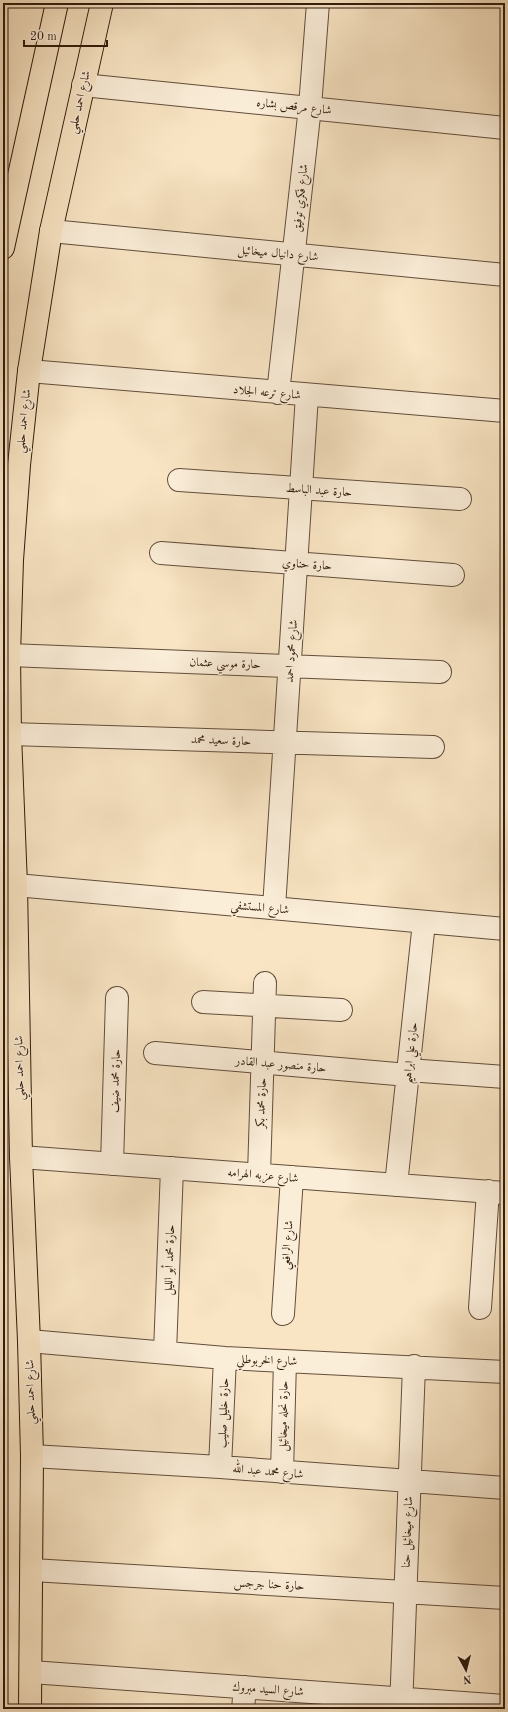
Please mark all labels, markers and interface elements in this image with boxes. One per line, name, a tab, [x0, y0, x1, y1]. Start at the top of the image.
scale bar	[24, 22, 107, 48]
text: 20 m	[30, 31, 57, 43]
street label: شارع احمد حلمي	[67, 69, 98, 136]
street label: شارع مرقص بشاره	[255, 97, 332, 121]
street label: شارع فكري توفيق	[290, 163, 315, 233]
street label: شارع دانيال ميخائيل	[237, 244, 319, 268]
street label: شارع ترعه الجلاد	[232, 384, 301, 406]
street label: شارع احمد حلمي	[15, 388, 38, 454]
street label: حارة عبد الباسط	[285, 482, 353, 499]
street label: حارة حناوي	[281, 557, 332, 576]
street label: شارع محمود احمد	[284, 619, 304, 683]
street label: حارة موسي عثمان	[189, 657, 261, 675]
street label: حارة سعيد محمد	[191, 734, 251, 748]
street label: شارع المستشفي	[230, 899, 290, 922]
street label: حارة علي ابراهيم	[402, 1022, 425, 1085]
street label: شارع احمد حلمي	[13, 1035, 32, 1100]
street label: حارة محمد ضيف	[109, 1049, 123, 1113]
street label: حارة منصور عبد القادر	[234, 1055, 327, 1076]
street label: حارة محمد بكر	[254, 1078, 269, 1131]
street label: شارع عزبه الهرامه	[227, 1167, 299, 1189]
street label: شارع الرافعي	[280, 1220, 301, 1271]
street label: حارة محمد أبو الليل	[160, 1224, 179, 1296]
street label: شارع الخربوطلي	[236, 1354, 298, 1373]
street label: شارع احمد حلمي	[24, 1359, 43, 1424]
street label: حارة خليل صليب	[217, 1378, 233, 1449]
street label: حارة نحله ميخائيل	[276, 1380, 293, 1452]
street label: شارع محمد عبد الله	[232, 1458, 304, 1485]
street label: شارع ميخائيل حنا	[401, 1496, 419, 1568]
street label: حارة حنا جرجس	[233, 1577, 305, 1595]
north arrow	[446, 1650, 486, 1690]
text: N	[462, 1672, 472, 1684]
street label: شارع السيد مبروك	[232, 1681, 304, 1702]

